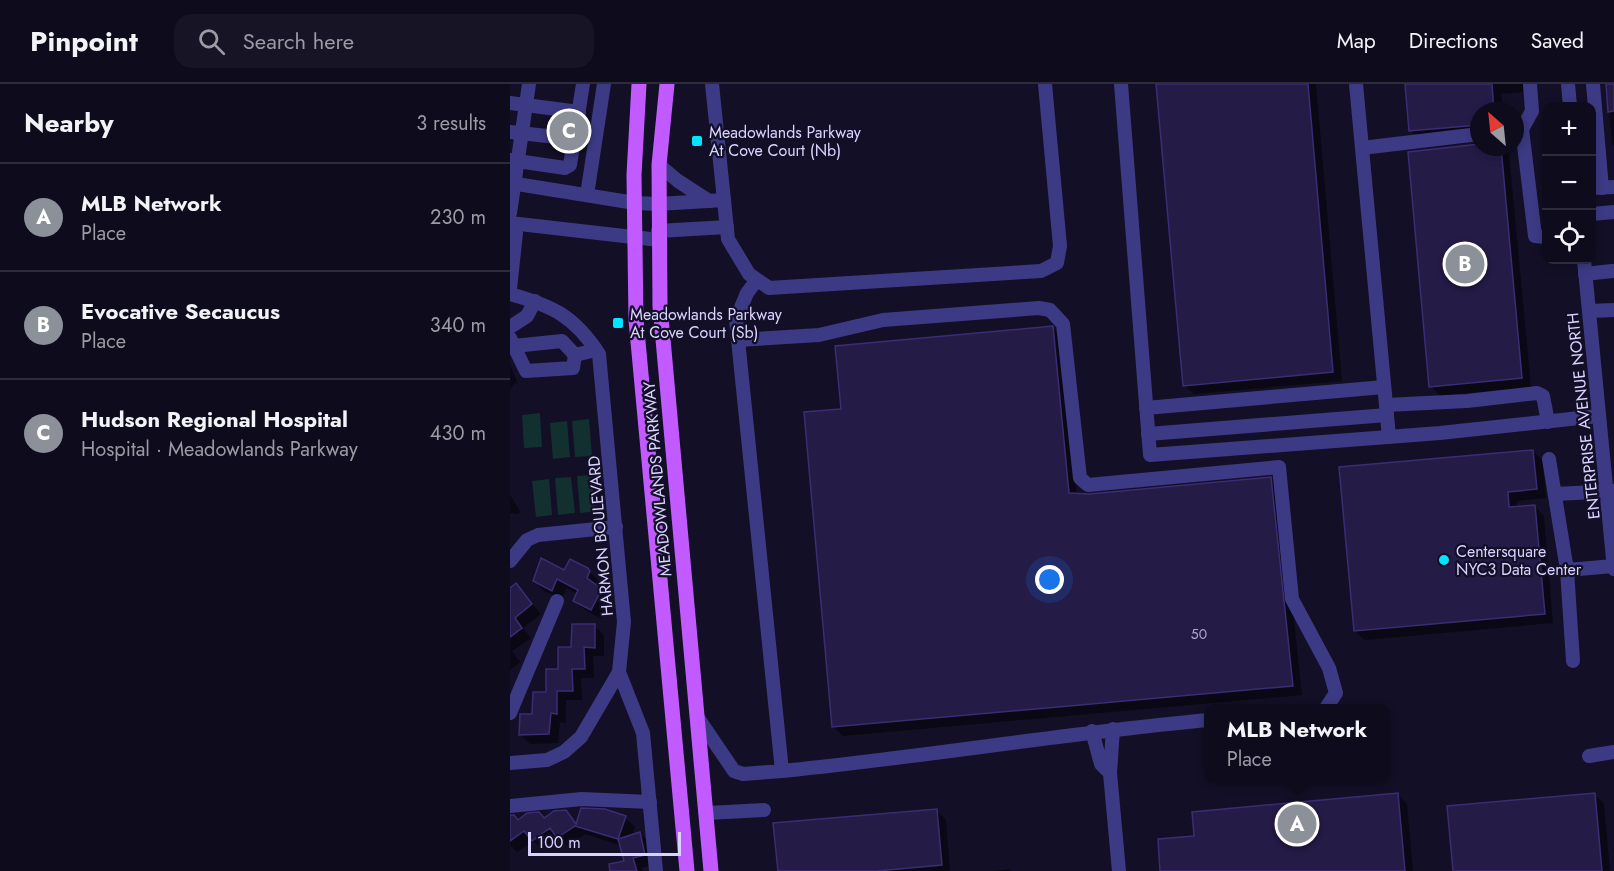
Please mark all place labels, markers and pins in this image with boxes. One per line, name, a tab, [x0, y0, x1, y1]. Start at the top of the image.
pin: C	[550, 108, 588, 154]
place label: Meadowlands Parkway At Cove Court (Nb)	[709, 121, 862, 162]
marker: Meadowlands Parkway At Cove Court (Nb)	[690, 134, 704, 148]
pin: B	[1446, 242, 1484, 286]
place label: Meadowlands Parkway At Cove Court (Sb)	[630, 303, 783, 344]
marker: Meadowlands Parkway At Cove Court (Sb)	[611, 316, 625, 330]
place label: Centersquare NYC3 Data Center	[1456, 540, 1582, 581]
marker: Centersquare NYC3 Data Center	[1437, 553, 1451, 567]
pin: A	[1278, 802, 1316, 846]

